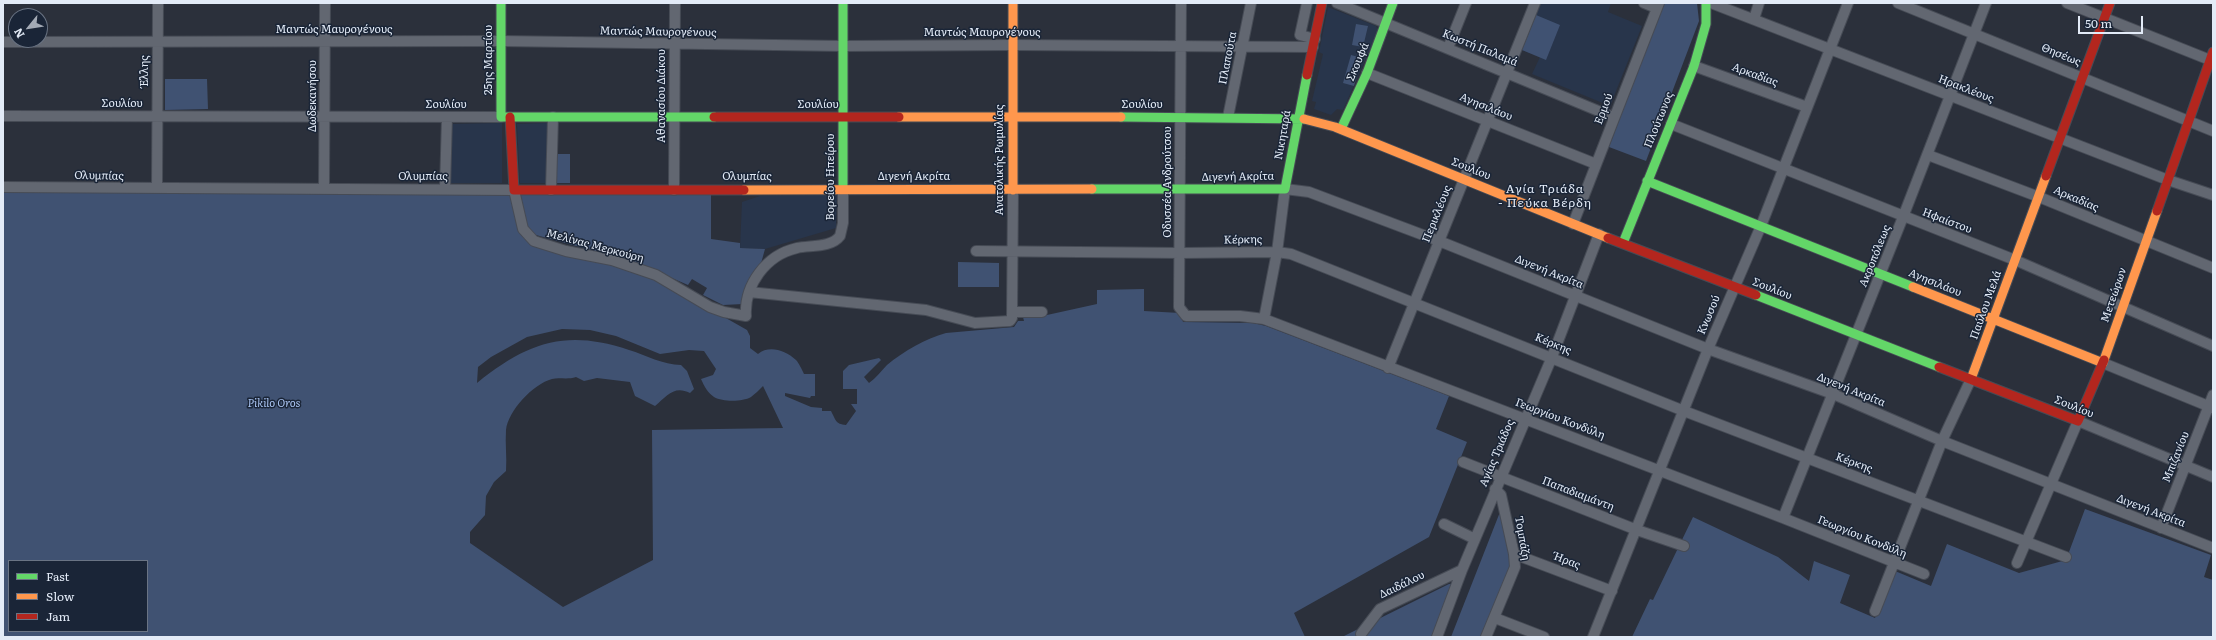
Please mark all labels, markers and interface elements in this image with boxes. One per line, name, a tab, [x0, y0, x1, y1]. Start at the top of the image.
north arrow	[8, 8, 48, 48]
scale bar	[2080, 8, 2145, 34]
text: 50 m	[2085, 14, 2112, 32]
street label: Μαντώς Μαυρογένους	[275, 23, 393, 37]
street label: Μαντώς Μαυρογένους	[599, 24, 717, 40]
street label: 25ης Μαρτίου	[482, 25, 496, 95]
text: N	[9, 26, 28, 42]
street label: Μαντώς Μαυρογένους	[923, 26, 1041, 40]
street label: Κωστή Παλαμά	[1440, 27, 1520, 69]
street label: Πλαπούτα	[1216, 30, 1240, 86]
street label: Σκουφά	[1344, 41, 1372, 83]
street label: Θησέως	[2039, 41, 2083, 69]
street label: Αθανασίου Διάκου	[655, 49, 669, 143]
street label: Έλλης	[138, 55, 152, 87]
street label: Δωδεκανήσου	[306, 60, 320, 132]
street label: Αρκαδίας	[1730, 61, 1780, 89]
street label: Ηρακλέους	[1936, 72, 1996, 106]
street label: Αγησιλάου	[1458, 90, 1514, 124]
street label: Πλούτωνος	[1642, 90, 1676, 150]
street label: Ερμού	[1592, 92, 1616, 126]
street label: Σουλίου	[101, 97, 143, 111]
street label: Σουλίου	[425, 98, 467, 112]
street label: Σουλίου	[797, 98, 839, 112]
street label: Σουλίου	[1121, 98, 1163, 112]
street label: Ανατολικής Ρωμυλίας	[993, 105, 1007, 215]
street label: Νικηταρά	[1272, 109, 1294, 161]
street label: Οδυσσέα Ανδρούτσου	[1161, 126, 1175, 238]
street label: Βορείου Ηπείρου	[824, 134, 838, 220]
street label: Σουλίου	[1449, 155, 1493, 183]
street label: Ολυμπίας	[74, 169, 124, 183]
street label: Ολυμπίας	[398, 170, 448, 184]
street label: Ολυμπίας	[722, 170, 772, 184]
street label: Διγενή Ακρίτα	[878, 170, 950, 184]
street label: Διγενή Ακρίτα	[1202, 170, 1274, 184]
district label: Αγία Τριάδα - Πεύκα Βέρδη	[1498, 182, 1592, 210]
street label: Περικλέους	[1420, 183, 1454, 245]
street label: Αρκαδίας	[2051, 184, 2101, 214]
street label: Ηφαίστου	[1920, 206, 1974, 236]
street label: Ακροπόλεως	[1857, 223, 1893, 289]
street label: Μελίνας Μερκούρη	[545, 227, 645, 265]
street label: Κέρκης	[1224, 233, 1262, 247]
street label: Διγενή Ακρίτα	[1513, 252, 1585, 292]
street label: Αγησιλάου	[1907, 266, 1963, 300]
street label: Μετεώρων	[2098, 266, 2130, 324]
street label: Παύλου Μελά	[1967, 269, 2005, 341]
street label: Σουλίου	[1750, 275, 1794, 303]
street label: Κνωσού	[1695, 293, 1723, 337]
street label: Κέρκης	[1533, 331, 1573, 357]
street label: Διγενή Ακρίτα	[1815, 370, 1887, 410]
street label: Σουλίου	[2052, 393, 2096, 421]
street label: Γεωργίου Κονδύλη	[1513, 396, 1607, 442]
park label: Pikilo Oros	[248, 397, 300, 411]
street label: Αγίας Τριάδος	[1477, 417, 1517, 489]
street label: Μπιζανίου	[2160, 430, 2192, 484]
street label: Κέρκης	[1834, 450, 1874, 476]
street label: Παπαδιαμάντη	[1540, 474, 1616, 514]
street label: Διγενή Ακρίτα	[2115, 492, 2187, 530]
street label: Γεωργίου Κονδύλη	[1816, 513, 1908, 561]
street label: Τομπάζη	[1512, 515, 1532, 561]
street label: Ήρας	[1552, 550, 1582, 572]
legend	[8, 560, 148, 632]
text: Fast	[46, 567, 69, 585]
street label: Δαιδάλου	[1377, 568, 1427, 602]
text: Slow	[46, 587, 74, 605]
text: Jam	[46, 607, 70, 625]

